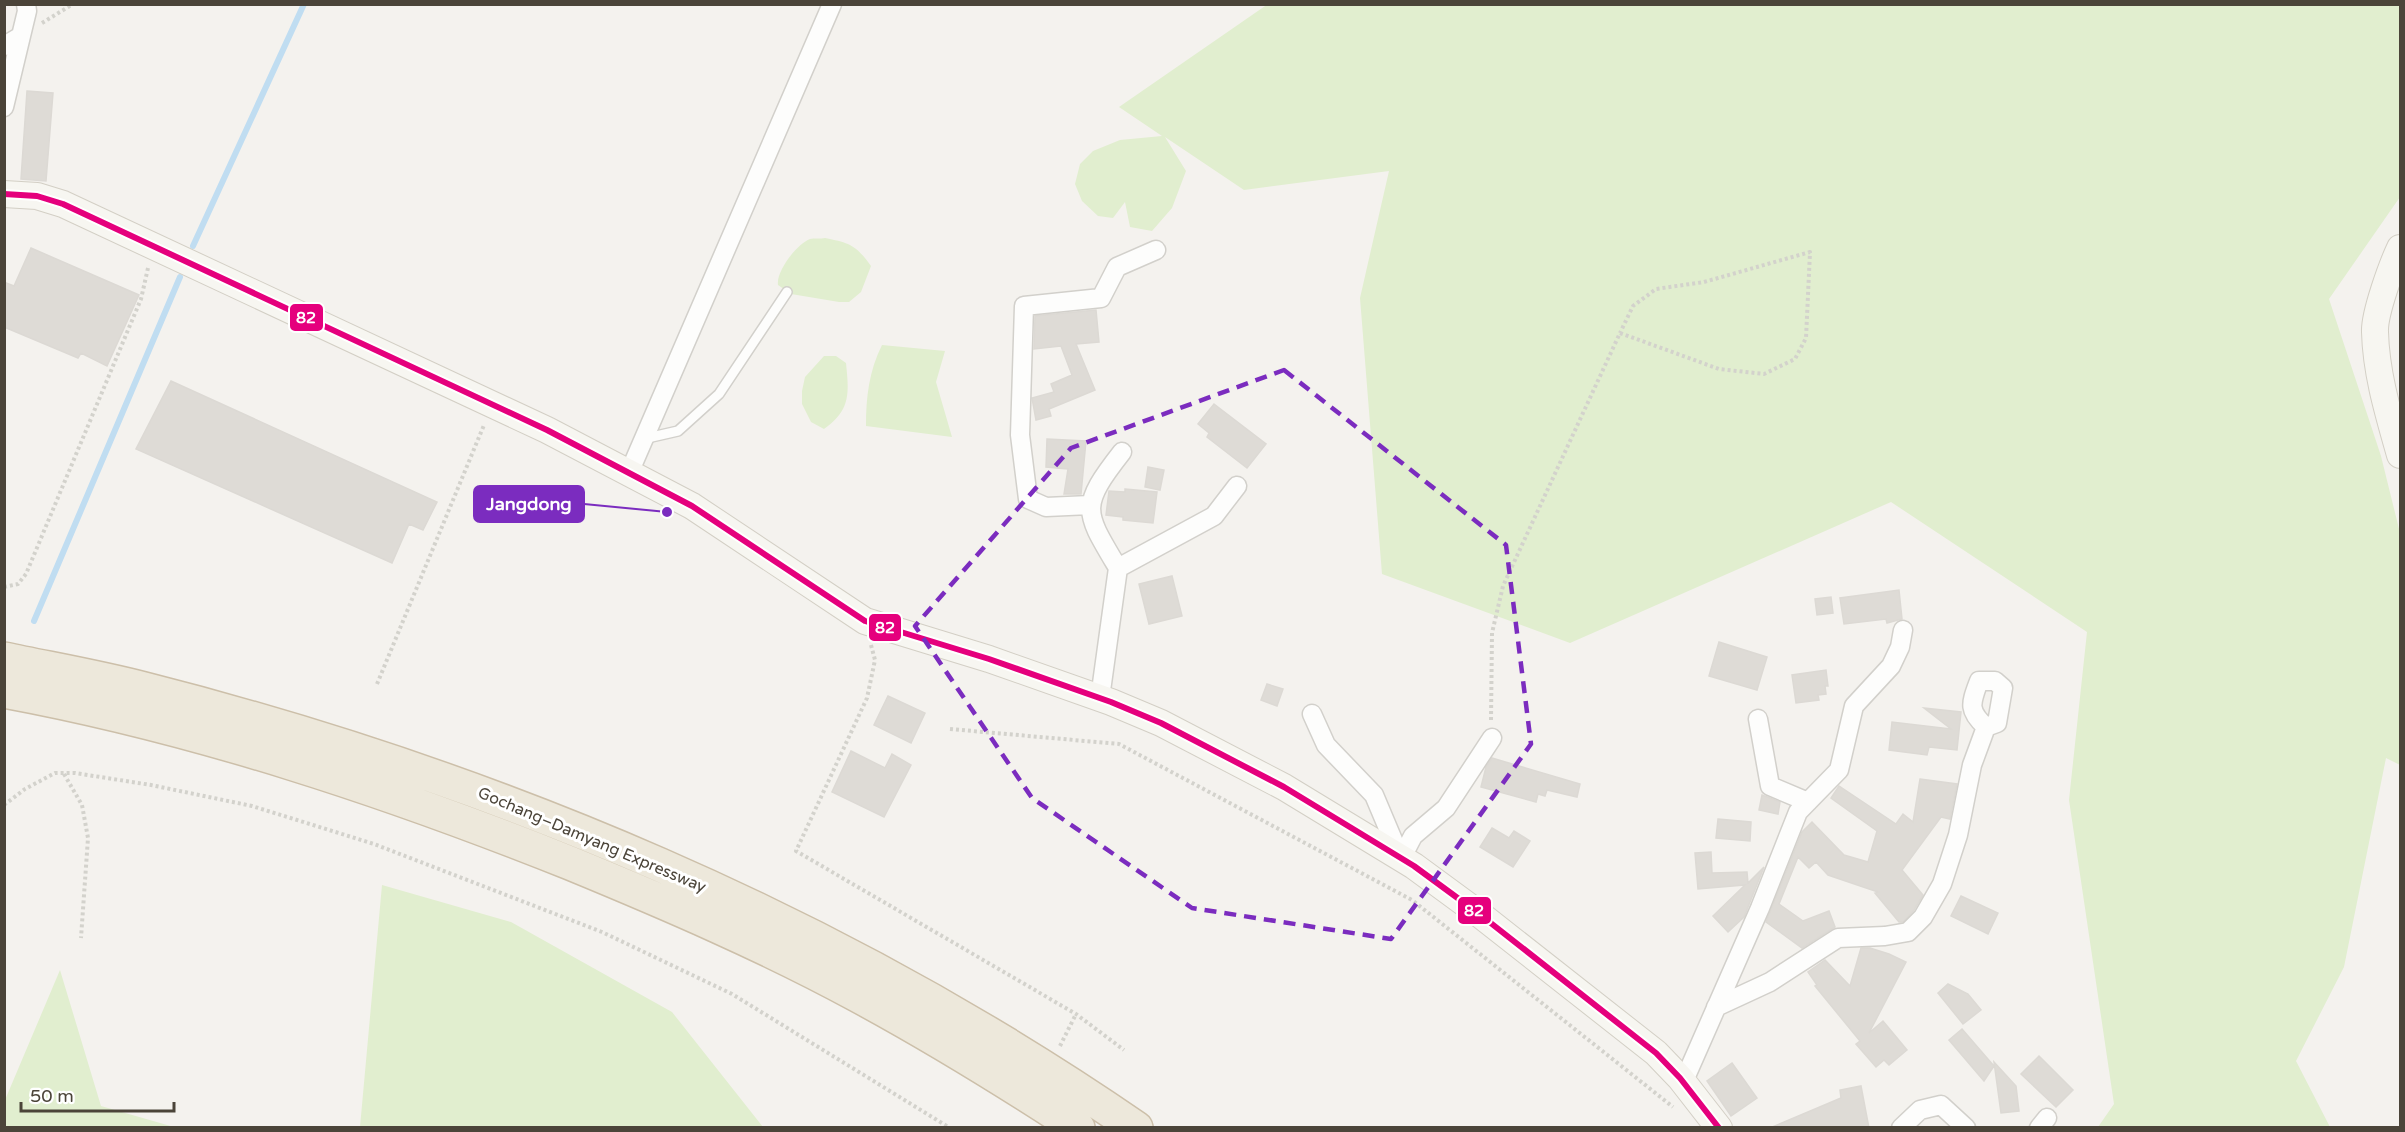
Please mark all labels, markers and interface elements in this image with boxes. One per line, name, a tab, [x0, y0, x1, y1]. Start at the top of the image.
line badge: 82	[289, 303, 324, 332]
text: 82	[296, 308, 316, 328]
callout: Jangdong	[474, 486, 584, 522]
text: Jangdong	[485, 493, 572, 515]
line badge: 82	[868, 613, 902, 642]
text: 82	[875, 618, 895, 638]
street label: Gochang–Damyang Expressway	[475, 783, 709, 897]
line badge: 82	[1457, 896, 1492, 925]
text: 82	[1464, 901, 1484, 921]
scale bar	[21, 1075, 174, 1113]
text: 50 m	[30, 1085, 74, 1107]

